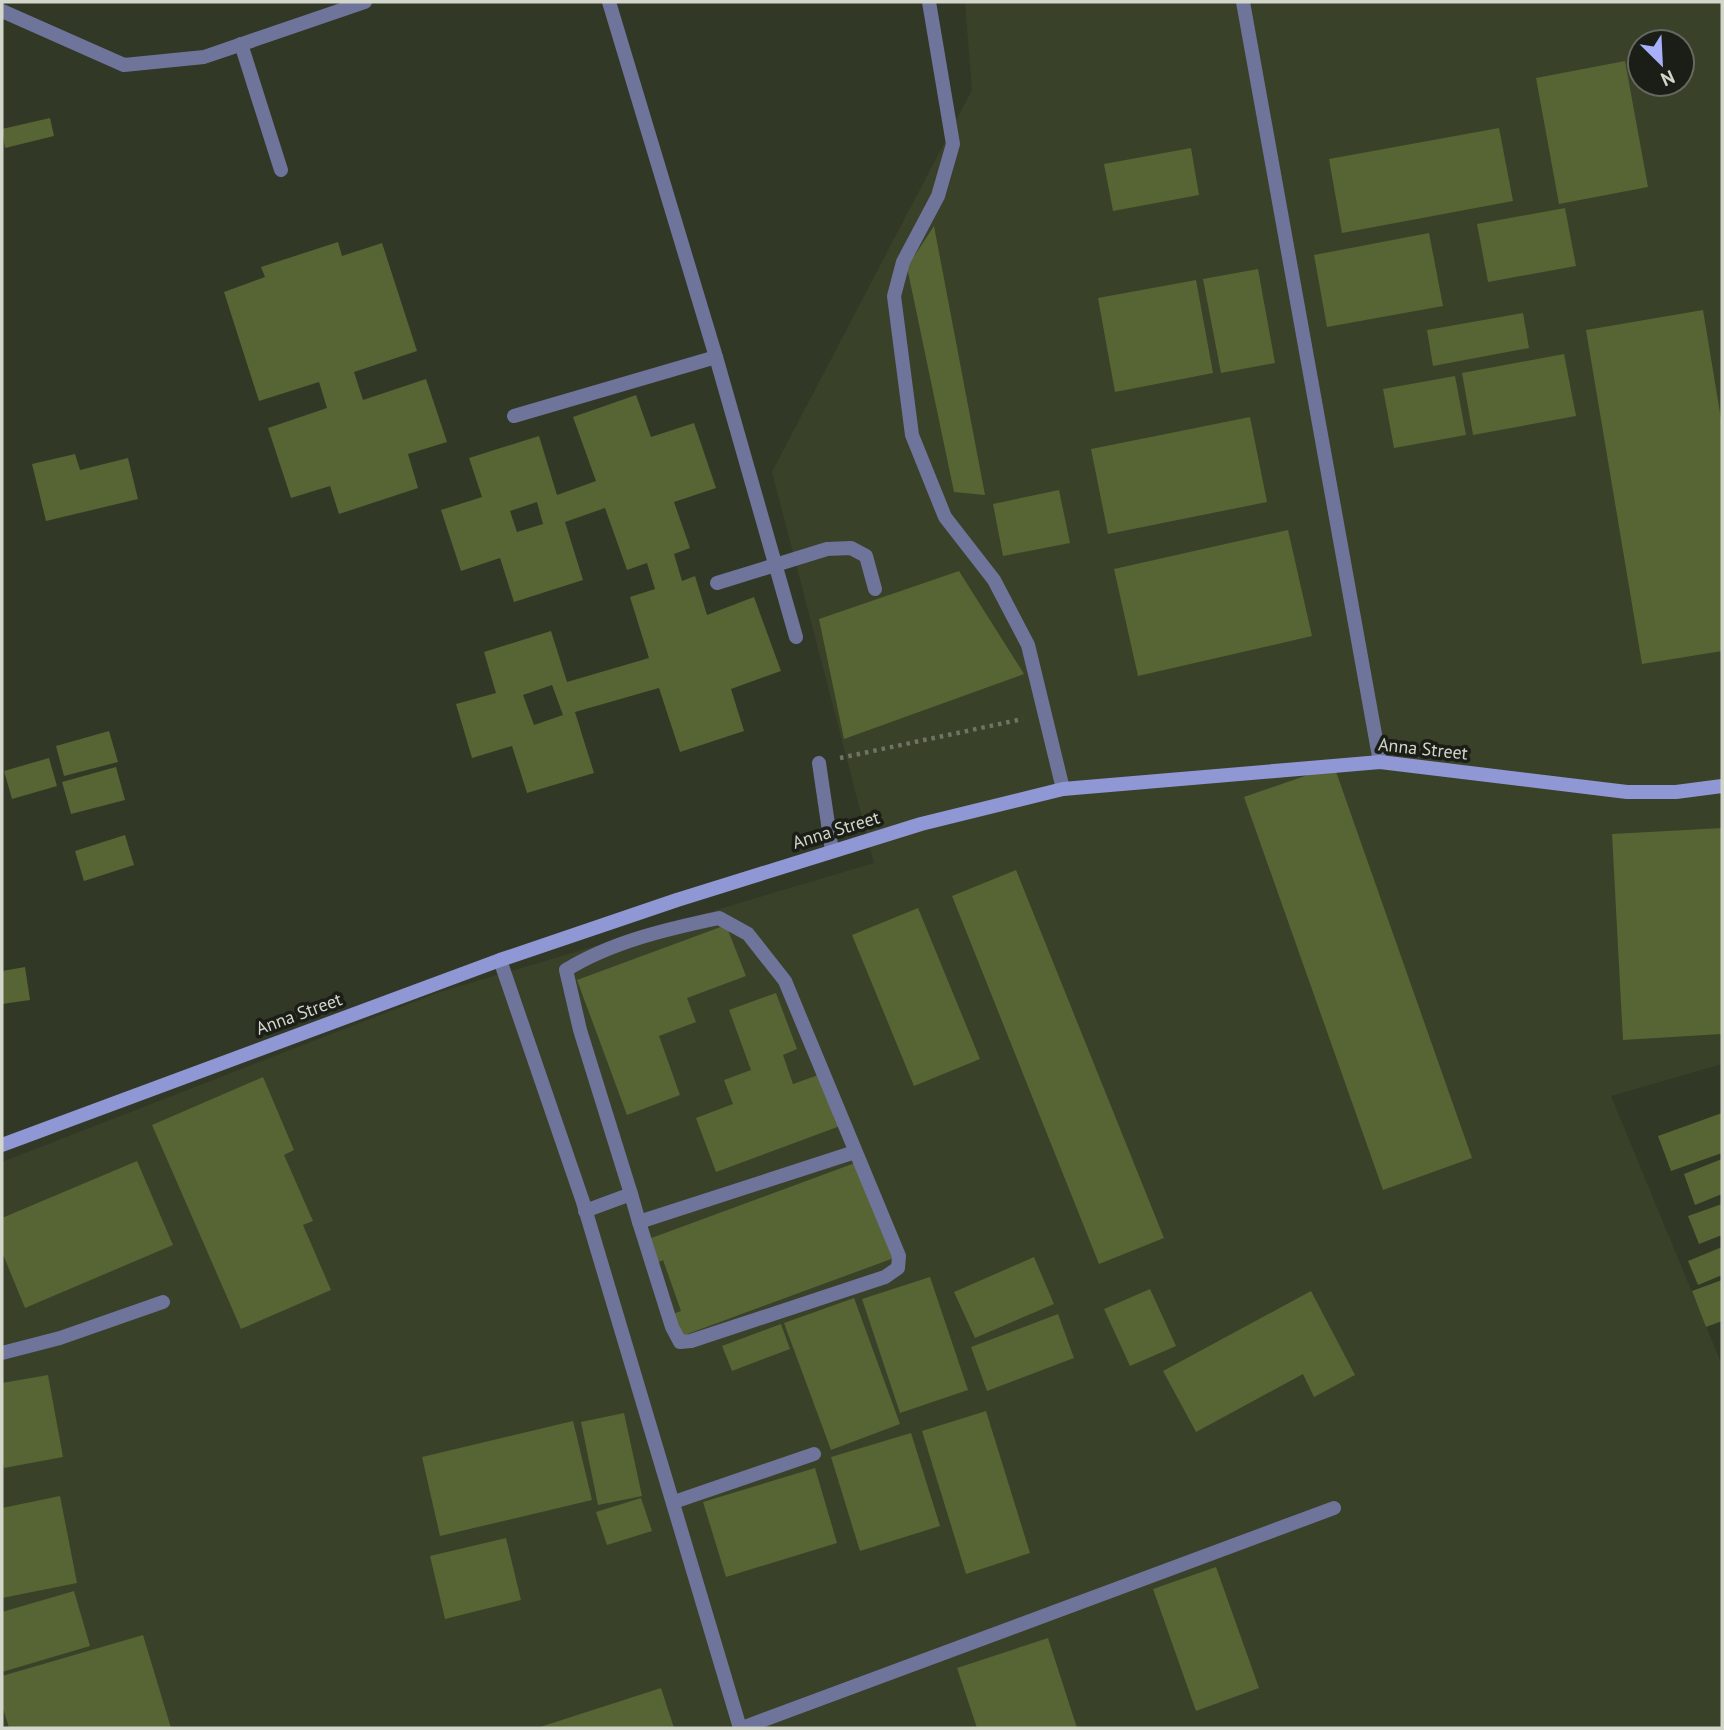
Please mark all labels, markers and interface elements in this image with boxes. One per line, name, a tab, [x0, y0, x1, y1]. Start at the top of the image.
north arrow	[1626, 28, 1696, 98]
text: N	[1657, 65, 1678, 92]
street label: Anna Street	[1377, 732, 1469, 765]
street label: Anna Street	[789, 805, 882, 854]
street label: Anna Street	[253, 987, 345, 1040]

